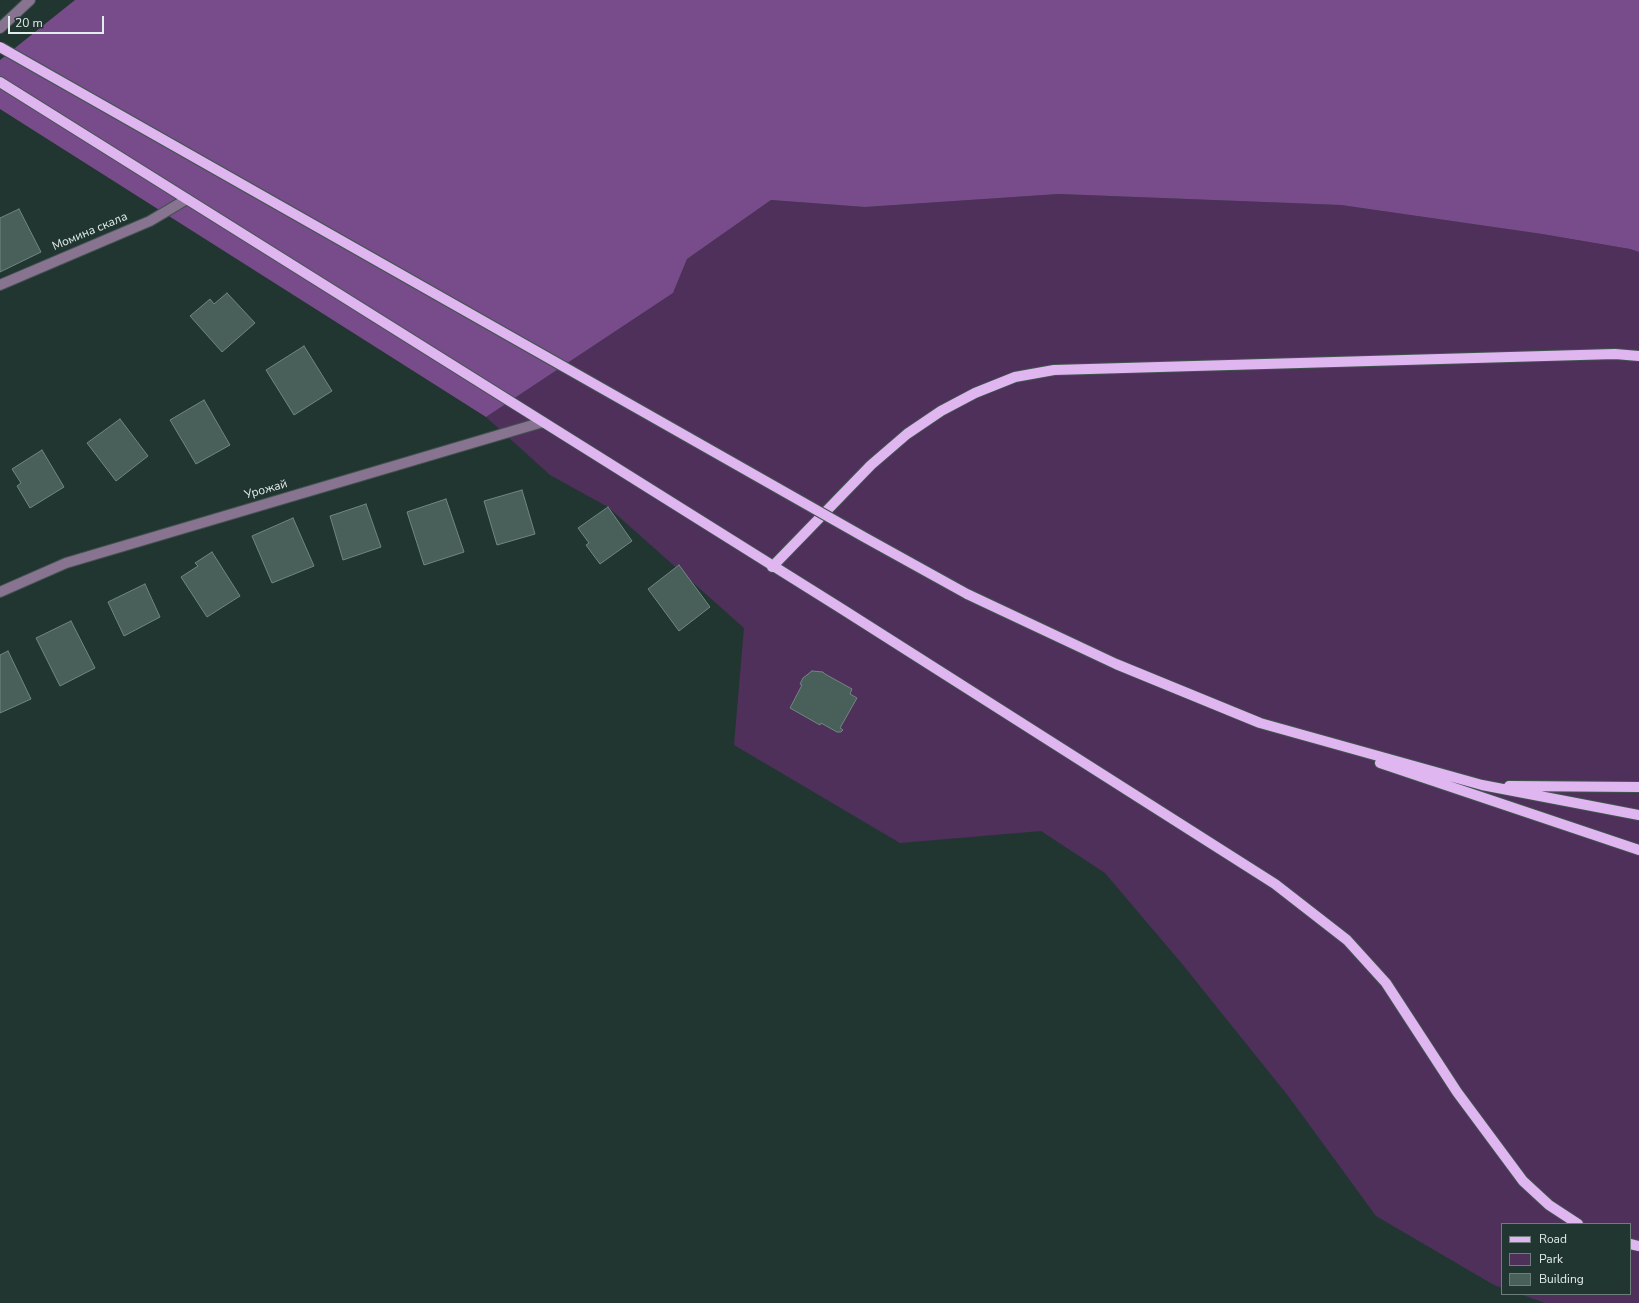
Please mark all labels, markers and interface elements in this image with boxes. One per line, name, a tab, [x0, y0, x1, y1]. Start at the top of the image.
scale bar	[10, 8, 106, 34]
text: 20 m	[15, 15, 43, 31]
street label: Момина скала	[50, 210, 130, 254]
street label: Урожай	[243, 477, 289, 503]
legend	[1501, 1223, 1631, 1295]
text: Road	[1539, 1231, 1567, 1247]
text: Park	[1539, 1251, 1563, 1267]
text: Building	[1539, 1271, 1584, 1287]

